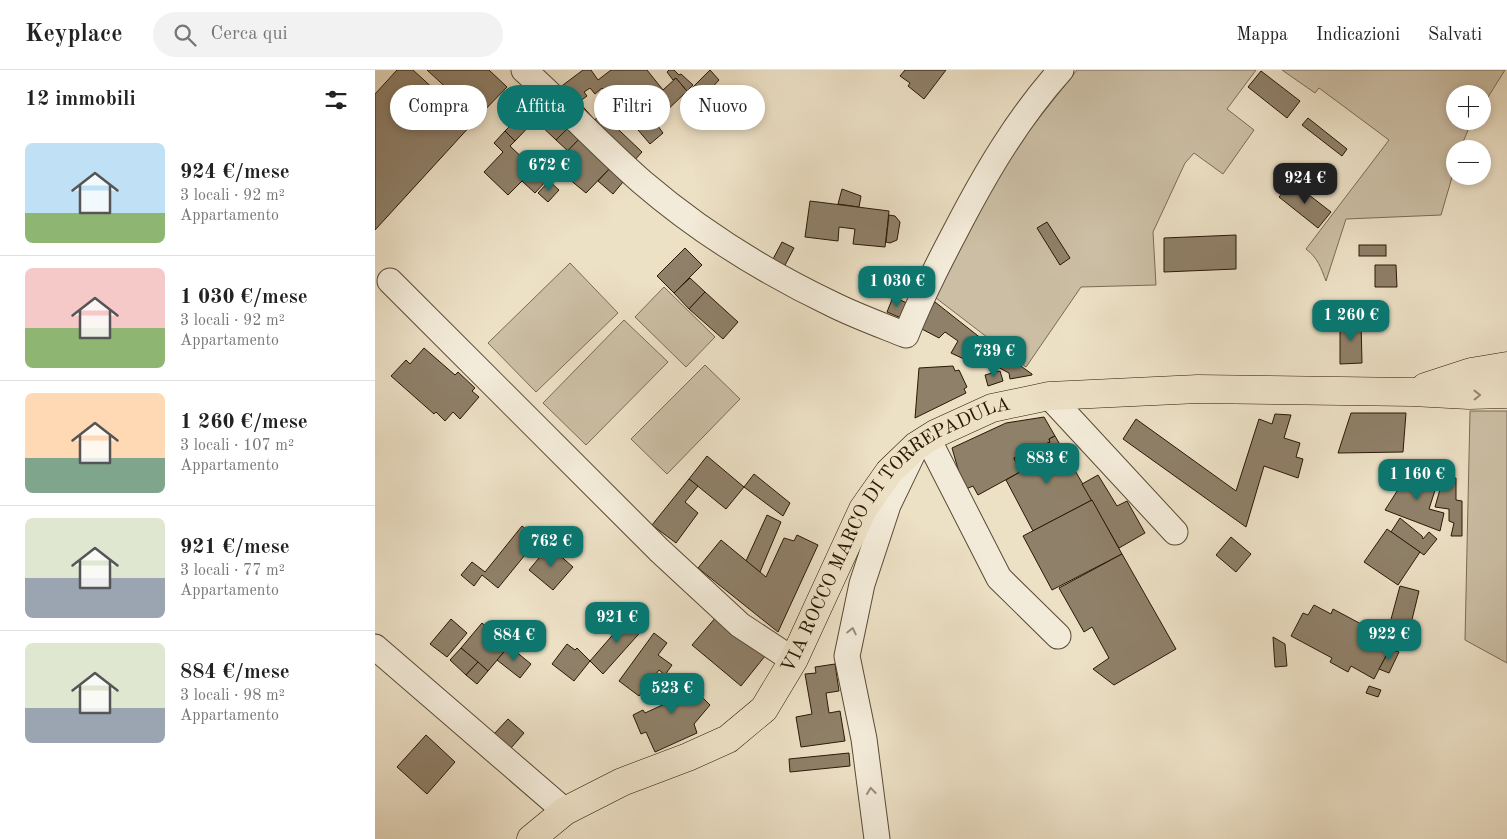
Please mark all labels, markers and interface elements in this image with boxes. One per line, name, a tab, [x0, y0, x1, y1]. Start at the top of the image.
search box	[153, 12, 503, 57]
icon: search	[171, 21, 199, 49]
text: Keyplace	[25, 23, 123, 47]
text: Cerca qui	[211, 25, 288, 44]
text: Mappa	[1236, 26, 1288, 44]
text: Indicazioni	[1316, 26, 1400, 44]
text: Salvati	[1428, 26, 1482, 44]
chip: Compra	[390, 85, 487, 130]
chip: Affitta	[497, 85, 584, 130]
chip: Filtri	[594, 85, 670, 130]
chip: Nuovo	[680, 85, 765, 130]
map controls	[1446, 85, 1491, 185]
button: +	[1446, 85, 1491, 130]
icon: filters	[322, 86, 350, 114]
text: 12 immobili	[25, 89, 136, 110]
button: −	[1446, 140, 1491, 185]
pin: 672 €	[514, 150, 584, 192]
text: 672 €	[528, 158, 570, 174]
text: 924 €/mese	[180, 162, 290, 183]
pin: 924 €	[1270, 162, 1340, 205]
icon: home	[65, 163, 125, 223]
text: 924 €	[1284, 171, 1326, 187]
text: 3 locali · 92 m²	[180, 188, 285, 204]
text: Appartamento	[180, 208, 279, 224]
pin: 1 030 €	[851, 266, 943, 308]
text: 1 030 €	[869, 274, 925, 290]
text: 1 030 €/mese	[180, 287, 308, 308]
icon: home	[65, 288, 125, 348]
pin: 1 260 €	[1305, 300, 1397, 342]
text: 1 260 €	[1323, 308, 1379, 324]
text: 3 locali · 92 m²	[180, 313, 285, 329]
text: Appartamento	[180, 333, 279, 349]
pin: 739 €	[959, 336, 1029, 378]
text: 739 €	[973, 344, 1015, 360]
one-way arrow	[1474, 390, 1481, 400]
street label: VIA ROCCO MARCO DI TORREPADULA	[778, 395, 1012, 676]
text: 1 260 €/mese	[180, 412, 308, 433]
icon: home	[65, 413, 125, 473]
text: 3 locali · 107 m²	[180, 438, 294, 454]
pin: 883 €	[1012, 442, 1082, 485]
text: 883 €	[1026, 451, 1068, 467]
text: Appartamento	[180, 458, 279, 474]
pin: 1 160 €	[1371, 458, 1463, 501]
text: 1 160 €	[1389, 467, 1445, 483]
pin: 762 €	[516, 526, 586, 568]
text: 762 €	[530, 534, 572, 550]
text: 921 €/mese	[180, 537, 290, 558]
icon: home	[65, 538, 125, 598]
text: 3 locali · 77 m²	[180, 563, 285, 579]
text: Appartamento	[180, 583, 279, 599]
pin: 921 €	[582, 602, 652, 644]
text: 921 €	[596, 610, 638, 626]
pin: 922 €	[1354, 618, 1424, 661]
pin: 884 €	[479, 620, 549, 662]
one-way arrow	[846, 626, 857, 635]
text: 922 €	[1368, 627, 1410, 643]
text: 884 €	[493, 628, 535, 644]
text: 884 €/mese	[180, 662, 290, 683]
icon: home	[65, 663, 125, 723]
pin: 523 €	[637, 672, 707, 715]
text: 523 €	[651, 681, 693, 697]
text: 3 locali · 98 m²	[180, 688, 285, 704]
text: Appartamento	[180, 708, 279, 724]
one-way arrow	[866, 786, 877, 794]

